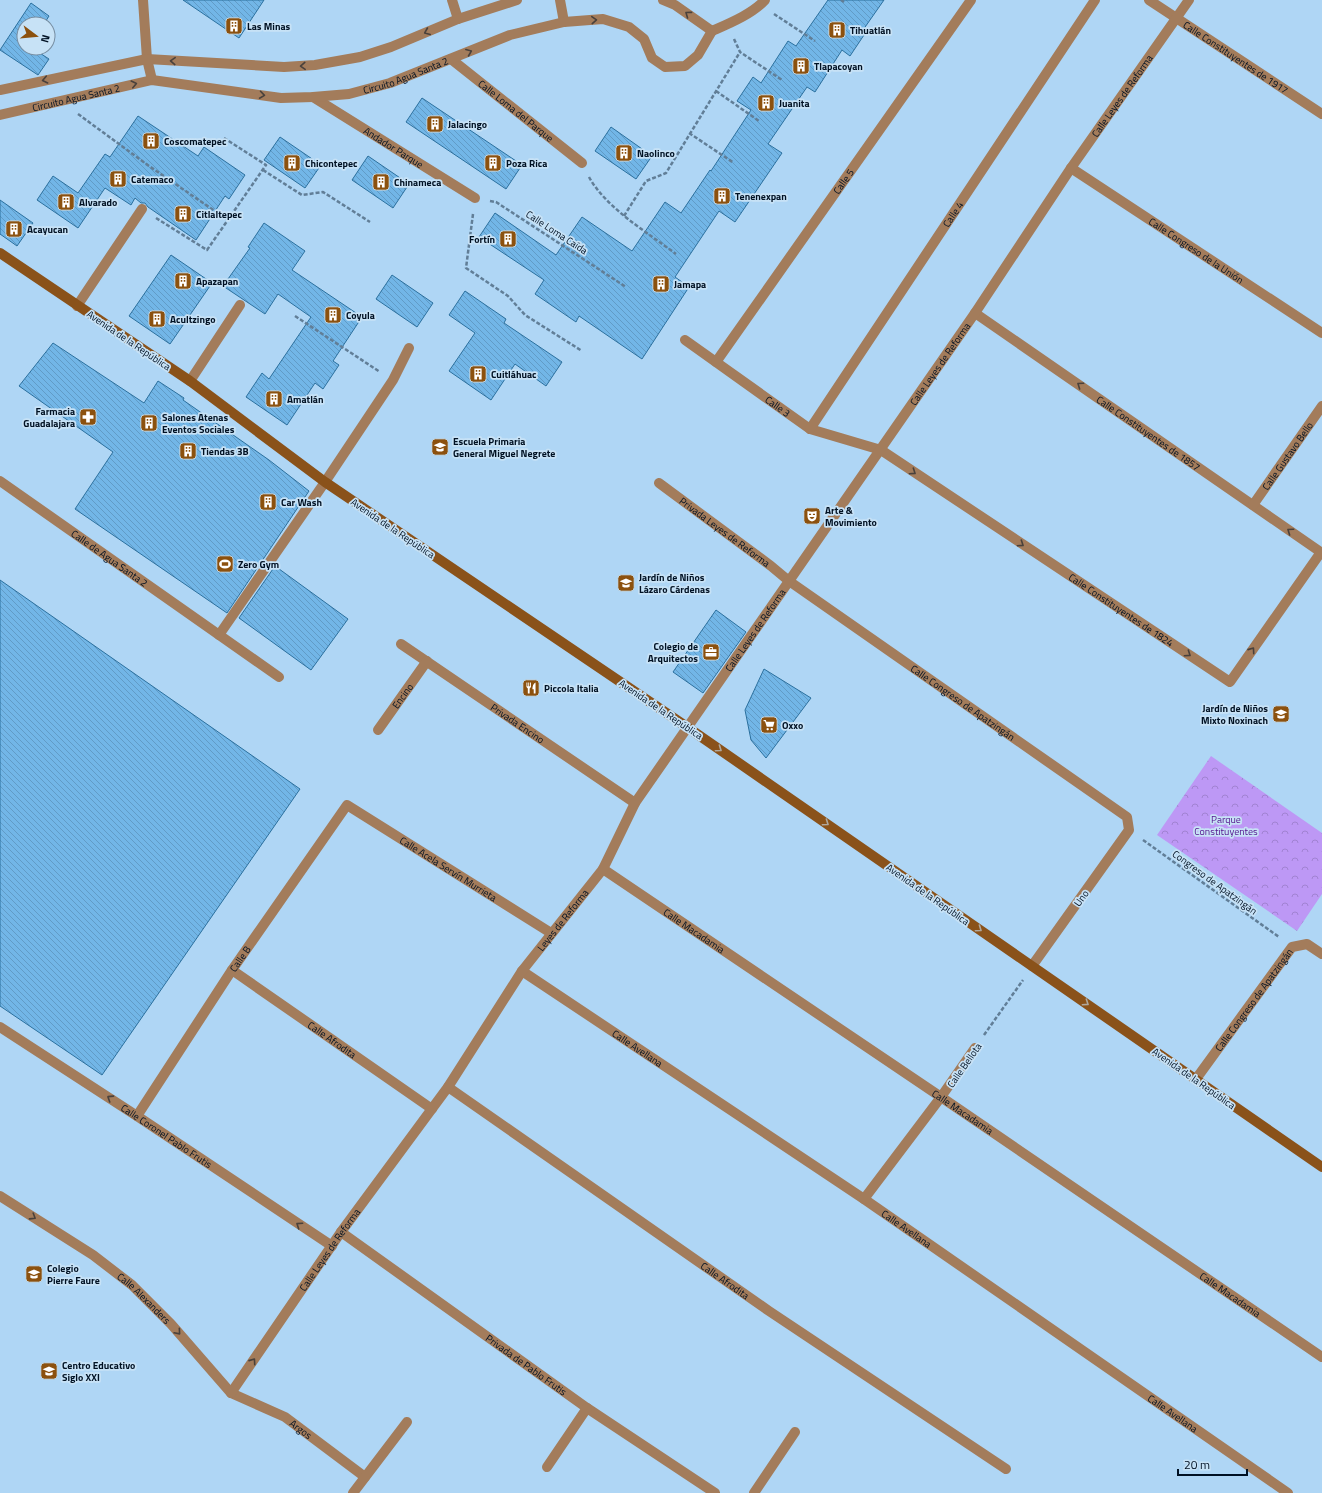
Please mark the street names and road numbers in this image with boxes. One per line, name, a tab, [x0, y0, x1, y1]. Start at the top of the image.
street label: Calle Constituyentes de 1917	[1180, 17, 1291, 98]
street label: Calle Leyes de Reforma	[1088, 52, 1156, 140]
street label: Circuito Agua Santa 2	[362, 53, 451, 98]
street label: Calle Loma del Parque	[475, 76, 557, 146]
street label: Circuito Agua Santa 2	[31, 81, 121, 115]
street label: Andador Parque	[361, 123, 426, 172]
street label: Calle 5	[829, 166, 858, 197]
street label: Calle 4	[939, 198, 967, 230]
street label: Calle Loma Caída	[523, 207, 591, 258]
street label: Calle Congreso de la Unión	[1146, 214, 1247, 288]
street label: Avenida de la República	[84, 307, 174, 374]
street label: Calle Leyes de Reforma	[906, 320, 974, 409]
street label: Calle 3	[762, 392, 793, 421]
street label: Calle Constituyentes de 1857	[1093, 392, 1203, 475]
street label: Calle Gustavo Bello	[1259, 419, 1317, 493]
street label: Privada Leyes de Reforma	[676, 494, 773, 571]
street label: Avenida de la República	[348, 495, 438, 562]
street label: Calle de Agua Santa 2	[68, 526, 151, 591]
street label: Calle Constituyentes de 1824	[1066, 570, 1177, 651]
street label: Calle Leyes de Reforma	[721, 586, 790, 675]
street label: Calle Congreso de Apatzingán	[908, 661, 1018, 745]
street label: Avenida de la República	[616, 676, 706, 743]
street label: Encino	[388, 680, 417, 712]
street label: Privada Encino	[487, 700, 547, 747]
street label: Calle Acela Servín Murrieta	[397, 833, 500, 905]
street label: Congreso de Apatzingán	[1169, 846, 1260, 918]
street label: Avenida de la República	[883, 860, 972, 929]
street label: Leyes de Reforma	[534, 886, 592, 954]
street label: Uno	[1070, 887, 1092, 910]
street label: Calle Macadamia	[660, 905, 728, 957]
street label: Calle B	[226, 943, 255, 975]
street label: Calle Congreso de Apatzingán	[1211, 945, 1297, 1055]
street label: Calle Afrodita	[305, 1018, 359, 1062]
street label: Calle Avellana	[609, 1026, 666, 1071]
street label: Calle Bellota	[943, 1040, 985, 1091]
street label: Avenida de la República	[1149, 1044, 1238, 1113]
street label: Calle Macadamia	[929, 1086, 996, 1138]
street label: Calle Coronel Pablo Frutis	[118, 1100, 215, 1172]
street label: Calle Leyes de Reforma	[296, 1205, 364, 1294]
street label: Calle Avellana	[878, 1206, 935, 1252]
street label: Calle Afrodita	[698, 1259, 752, 1303]
street label: Calle Alexanders	[114, 1269, 174, 1328]
street label: Calle Macadamia	[1196, 1269, 1264, 1321]
street label: Privada de Pablo Frutis	[482, 1331, 570, 1399]
street label: Calle Avellana	[1145, 1391, 1201, 1436]
street label: Argos	[286, 1416, 315, 1443]

